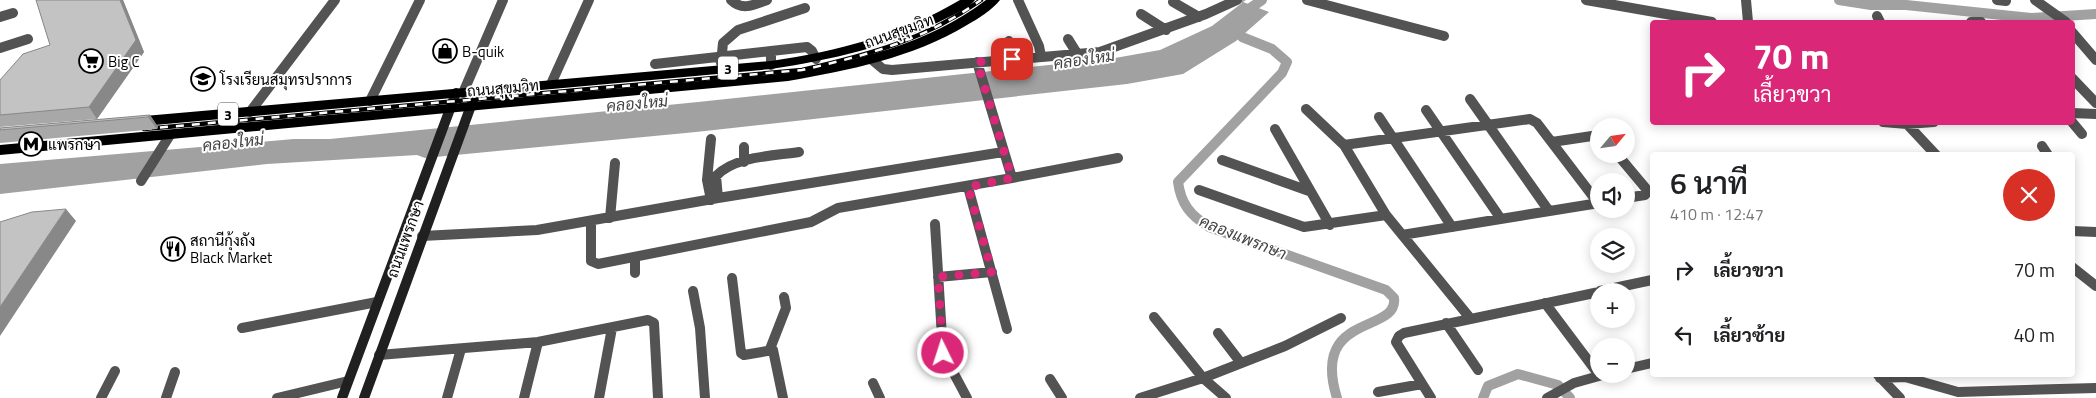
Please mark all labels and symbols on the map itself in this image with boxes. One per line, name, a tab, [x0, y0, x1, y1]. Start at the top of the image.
street label: ถนนสุขุมวิท	[861, 8, 937, 54]
shop icon: B-quik	[432, 38, 458, 64]
pin	[991, 38, 1033, 80]
place label: B-quik	[462, 40, 504, 63]
water label: คลองใหม่	[1052, 43, 1117, 75]
supermarket icon: Big C	[78, 48, 104, 74]
place label: Big C	[108, 50, 140, 73]
road number: 3	[718, 56, 738, 80]
school or university icon: โรงเรียนสมุทรปราการ	[190, 66, 216, 92]
place label: โรงเรียนสมุทรปราการ	[219, 68, 352, 91]
street label: ถนนสุขุมวิท	[466, 73, 540, 103]
water label: คลองใหม่	[605, 88, 670, 118]
road number: 3	[218, 102, 238, 126]
north arrow	[1590, 118, 1635, 162]
water label: คลองใหม่	[201, 127, 266, 157]
metro station icon: แพรกษา	[18, 131, 44, 157]
place label: แพรกษา	[48, 133, 101, 156]
street label: ถนนแพรกษา	[380, 197, 430, 281]
water label: คลองแพรกษา	[1196, 209, 1290, 265]
place label: สถานีกุ้งถัง Black Market	[190, 229, 273, 269]
restaurant icon: สถานีกุ้งถัง Black Market	[160, 236, 186, 262]
position arrow	[916, 326, 968, 378]

